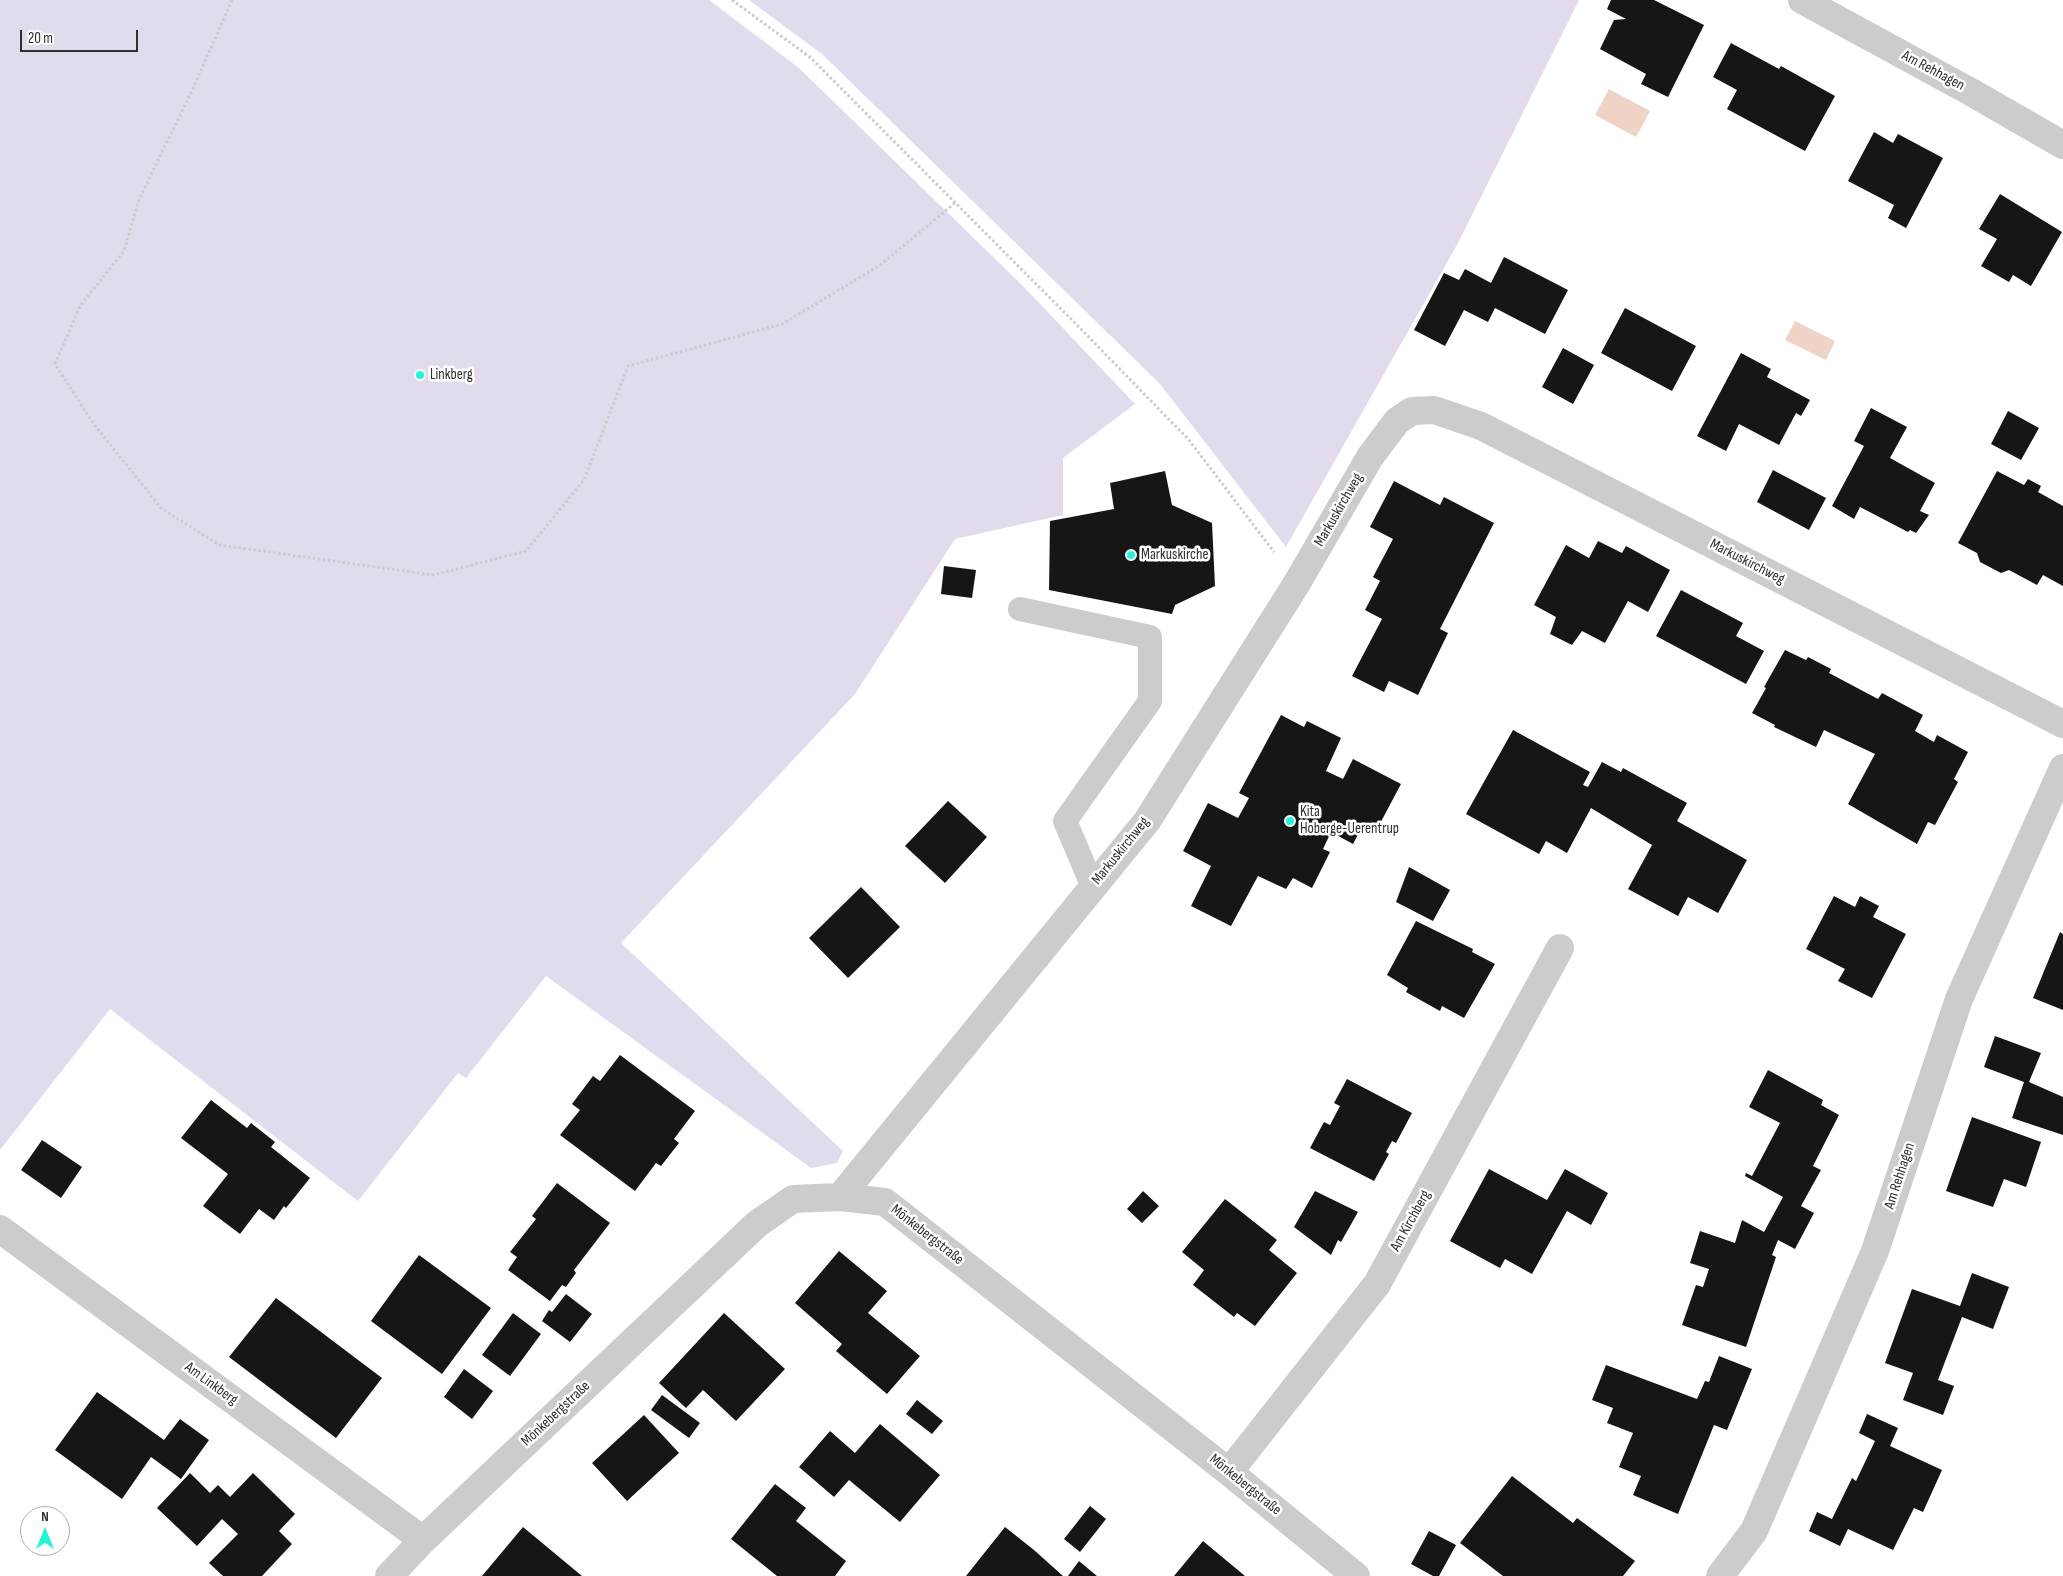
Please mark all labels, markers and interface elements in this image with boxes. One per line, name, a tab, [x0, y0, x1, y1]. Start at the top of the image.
scale bar	[22, 20, 140, 52]
text: 20 m	[28, 29, 53, 48]
street label: Am Rehhagen	[1899, 47, 1967, 95]
place label: Linkberg	[430, 366, 473, 384]
marker: Linkberg	[414, 369, 426, 381]
street label: Markuskirchweg	[1311, 470, 1367, 550]
street label: Markuskirchweg	[1706, 535, 1788, 589]
place label: Markuskirche	[1141, 546, 1208, 564]
marker: Markuskirche	[1125, 549, 1137, 561]
place label: Kita Hoberge-Uerentrup	[1300, 803, 1399, 838]
street label: Markuskirchweg	[1088, 814, 1154, 888]
marker: Kita Hoberge-Uerentrup	[1284, 815, 1296, 827]
street label: Am Rehhagen	[1881, 1141, 1919, 1211]
street label: Am Kirchberg	[1387, 1187, 1435, 1255]
street label: Mönkebergstraße	[887, 1201, 967, 1269]
street label: Am Linkberg	[181, 1359, 241, 1409]
street label: Mönkebergstraße	[518, 1378, 594, 1450]
street label: Mönkebergstraße	[1205, 1451, 1285, 1519]
north arrow	[20, 1506, 70, 1556]
text: N	[41, 1508, 49, 1525]

